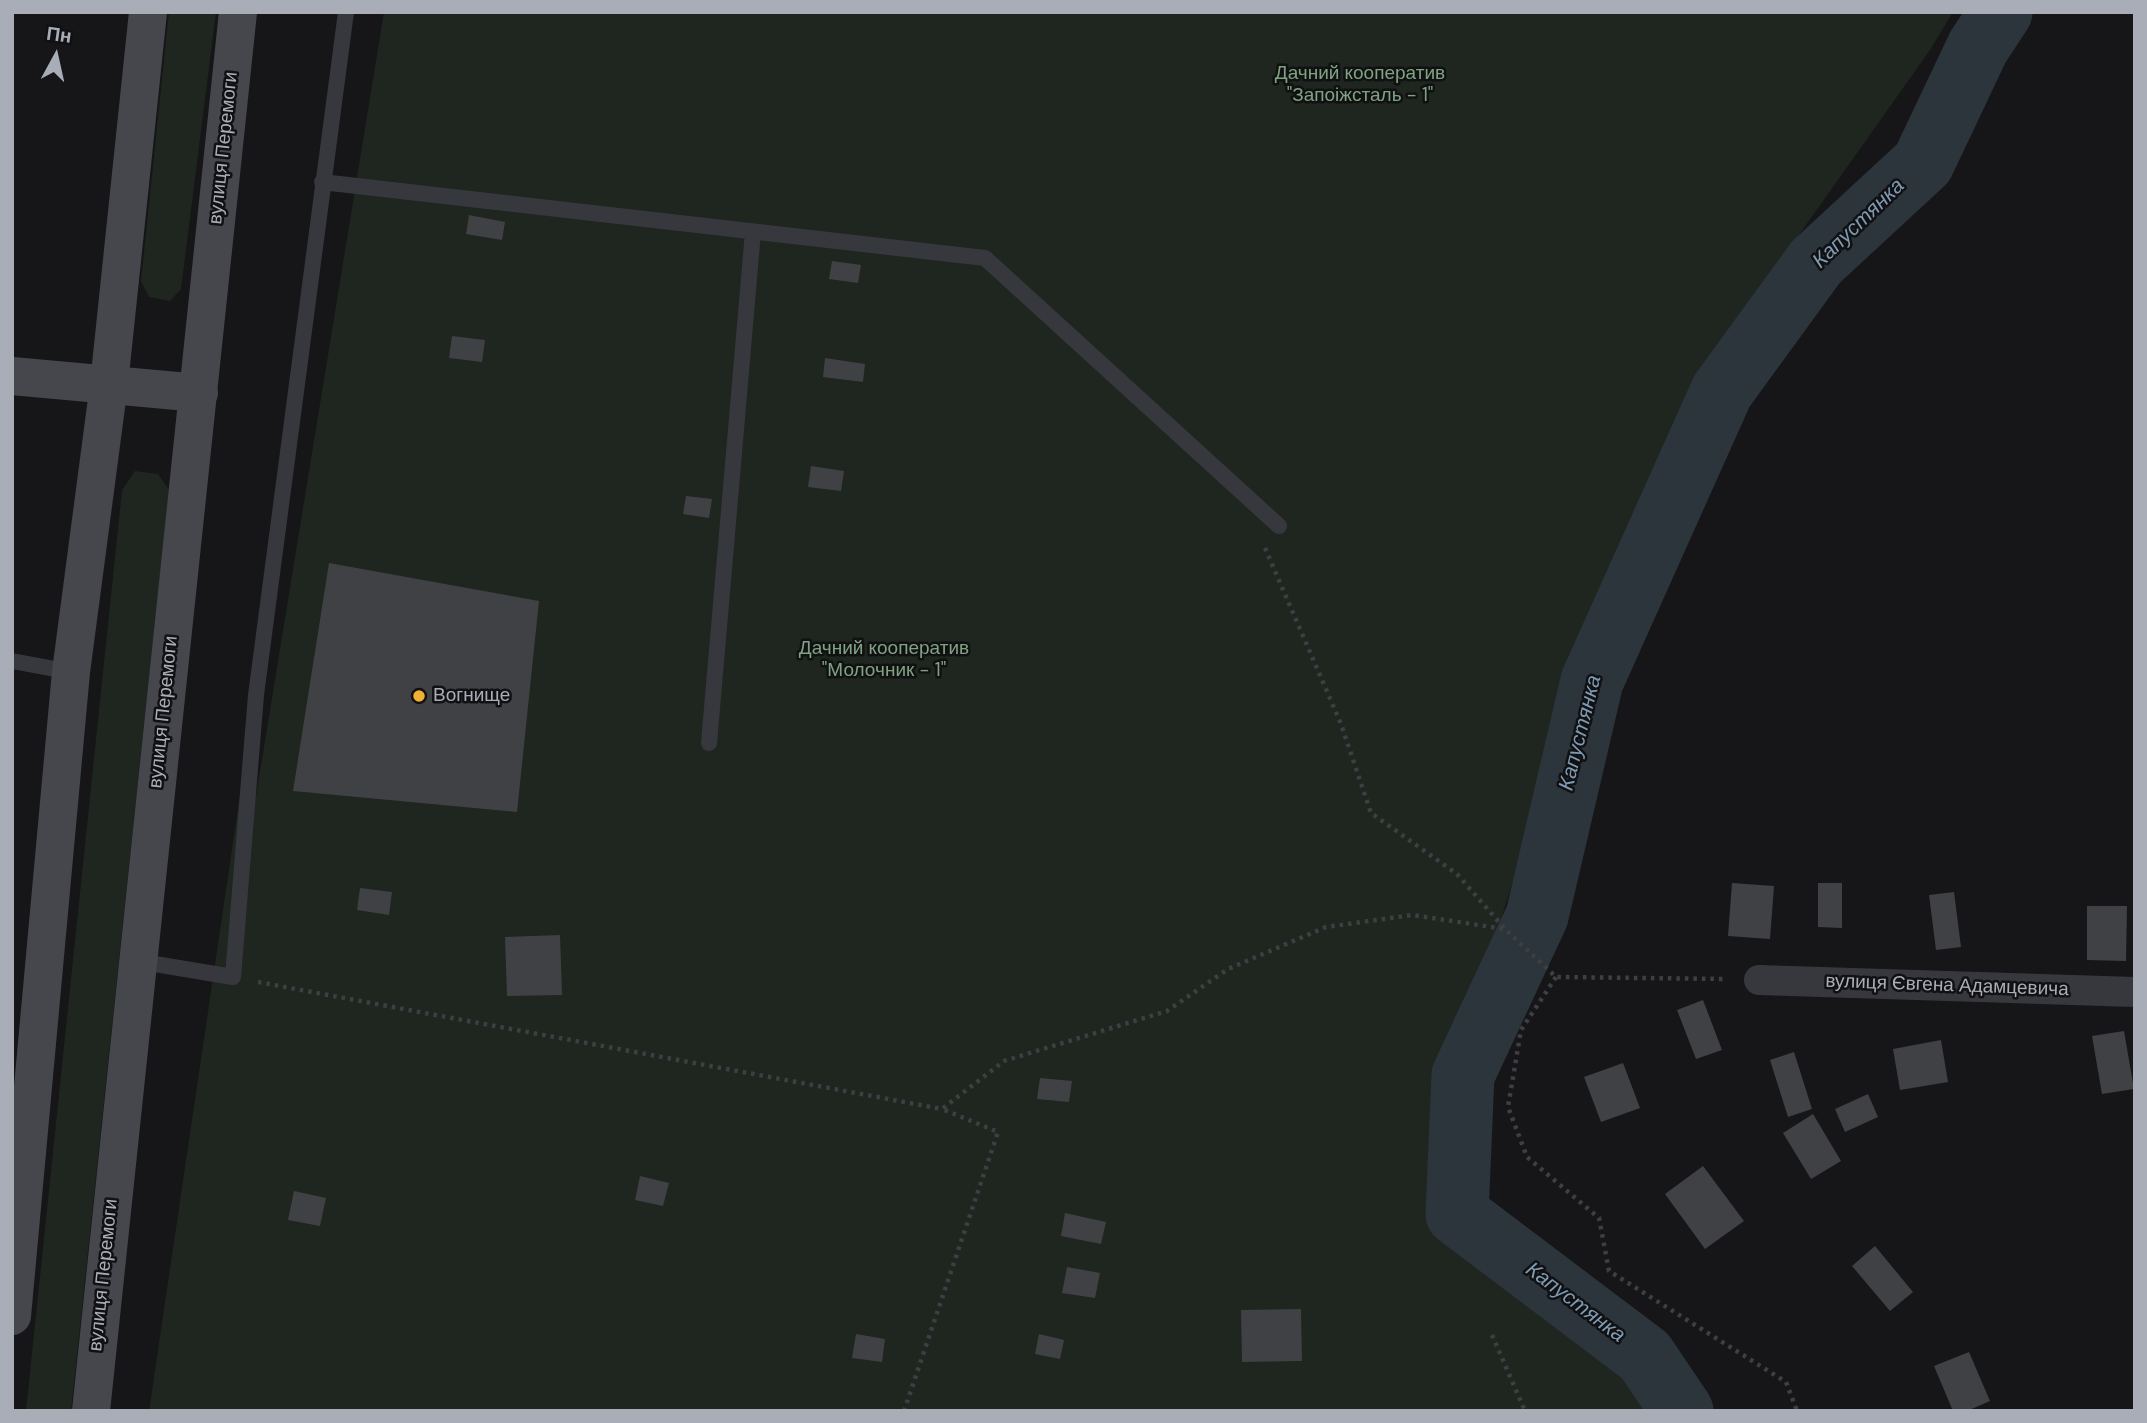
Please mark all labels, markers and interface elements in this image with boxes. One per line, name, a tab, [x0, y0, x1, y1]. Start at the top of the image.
north arrow	[21, 21, 91, 91]
text: Пн	[45, 21, 73, 49]
park label: Дачний кооператив "Запоіжсталь - 1"	[1275, 63, 1445, 107]
street label: вулиця Перемоги	[205, 71, 243, 225]
water label: Капустянка	[1808, 174, 1910, 274]
street label: вулиця Перемоги	[145, 635, 183, 789]
park label: Дачний кооператив "Молочник - 1"	[799, 638, 969, 682]
water label: Капустянка	[1555, 673, 1607, 793]
place label: Вогнище	[433, 685, 510, 707]
marker: Вогнище	[411, 688, 427, 704]
street label: вулиця Євгена Адамцевича	[1825, 970, 2069, 1002]
street label: вулиця Перемоги	[85, 1198, 123, 1352]
water label: Капустянка	[1520, 1257, 1630, 1349]

